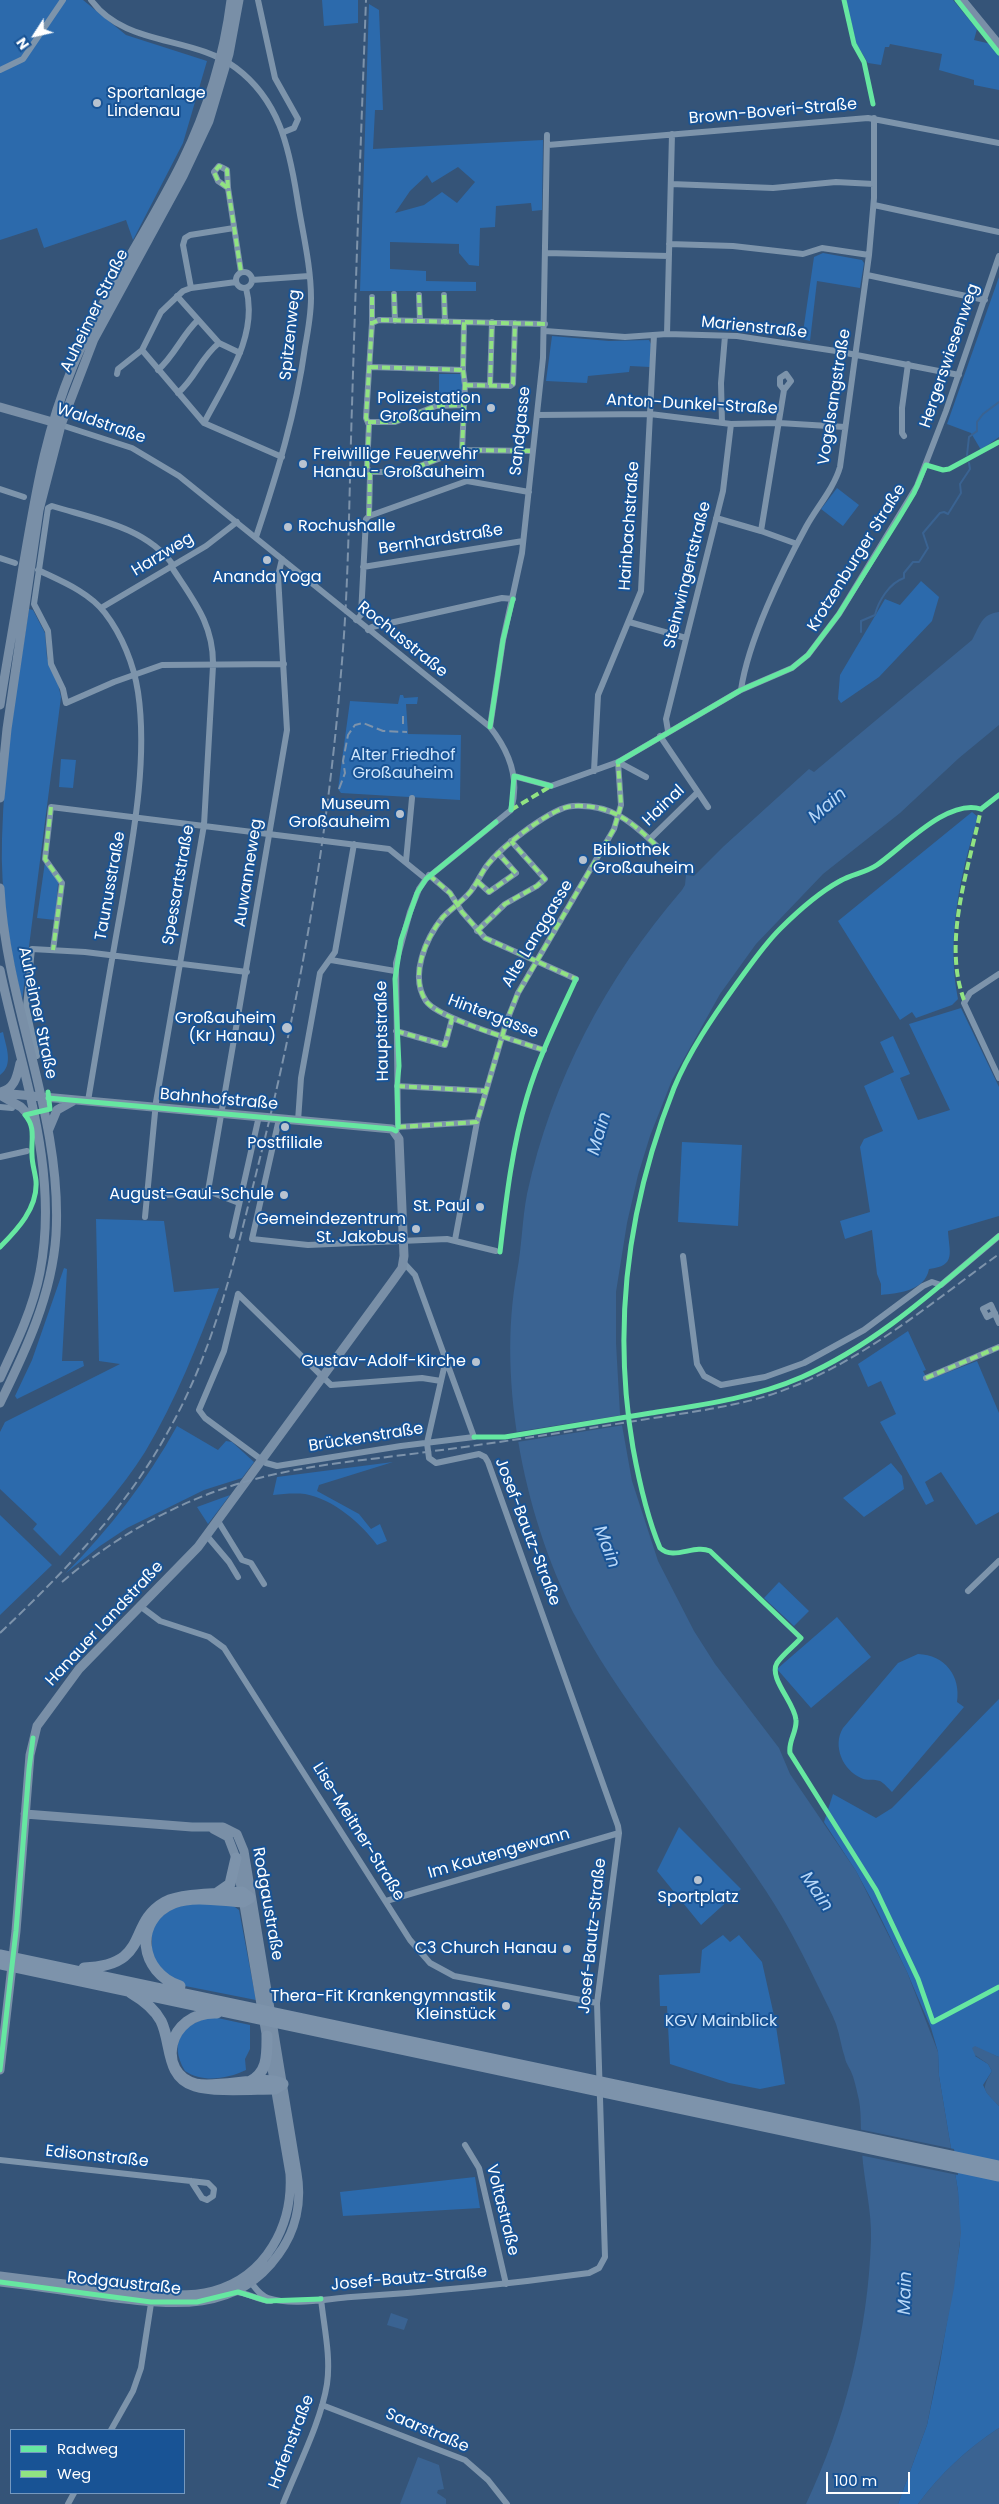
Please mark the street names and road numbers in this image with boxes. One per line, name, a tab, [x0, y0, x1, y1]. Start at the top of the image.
street label: Brown-Boveri-Straße	[688, 95, 858, 129]
street label: Auheimer Straße	[57, 246, 133, 376]
street label: Hergerswiesenweg	[916, 281, 984, 431]
street label: Spitzenweg	[277, 289, 305, 381]
street label: Marienstraße	[700, 313, 808, 343]
street label: Vogelsangstraße	[815, 327, 855, 467]
street label: Sandgasse	[507, 385, 535, 477]
street label: Anton-Dunkel-Straße	[606, 391, 778, 419]
street label: Waldstraße	[54, 400, 148, 448]
street label: Hainbachstraße	[616, 461, 644, 591]
street label: Krotzenburger Straße	[804, 481, 910, 635]
street label: Steinwingertstraße	[660, 499, 716, 651]
street label: Bernhardstraße	[377, 521, 505, 559]
street label: Harzweg	[128, 529, 198, 581]
street label: Rochusstraße	[353, 598, 451, 682]
street label: Hainal	[639, 781, 689, 831]
street label: Auwanneweg	[231, 818, 267, 928]
street label: Spessartstraße	[159, 824, 199, 946]
street label: Taunusstraße	[92, 830, 130, 942]
street label: Alte Langgasse	[498, 877, 578, 991]
street label: Auheimer Straße	[14, 945, 60, 1081]
street label: Hauptstraße	[373, 981, 393, 1081]
street label: Hintergasse	[445, 991, 541, 1043]
street label: Bahnhofstraße	[159, 1085, 279, 1115]
street label: Brückenstraße	[307, 1419, 425, 1457]
street label: Josef-Bautz-Straße	[490, 1455, 564, 1609]
street label: Hanauer Landstraße	[42, 1558, 168, 1690]
street label: Lise-Meitner-Straße	[308, 1759, 408, 1905]
street label: Im Kautengewann	[426, 1825, 572, 1883]
street label: Rodgaustraße	[248, 1846, 286, 1962]
street label: Josef-Bautz-Straße	[575, 1857, 611, 2015]
street label: Edisonstraße	[44, 2142, 150, 2172]
street label: Voltastraße	[481, 2162, 523, 2258]
street label: Josef-Bautz-Straße	[330, 2263, 488, 2295]
street label: Rodgaustraße	[66, 2268, 182, 2300]
street label: Hafenstraße	[265, 2392, 319, 2492]
street label: Saarstraße	[382, 2405, 472, 2457]

